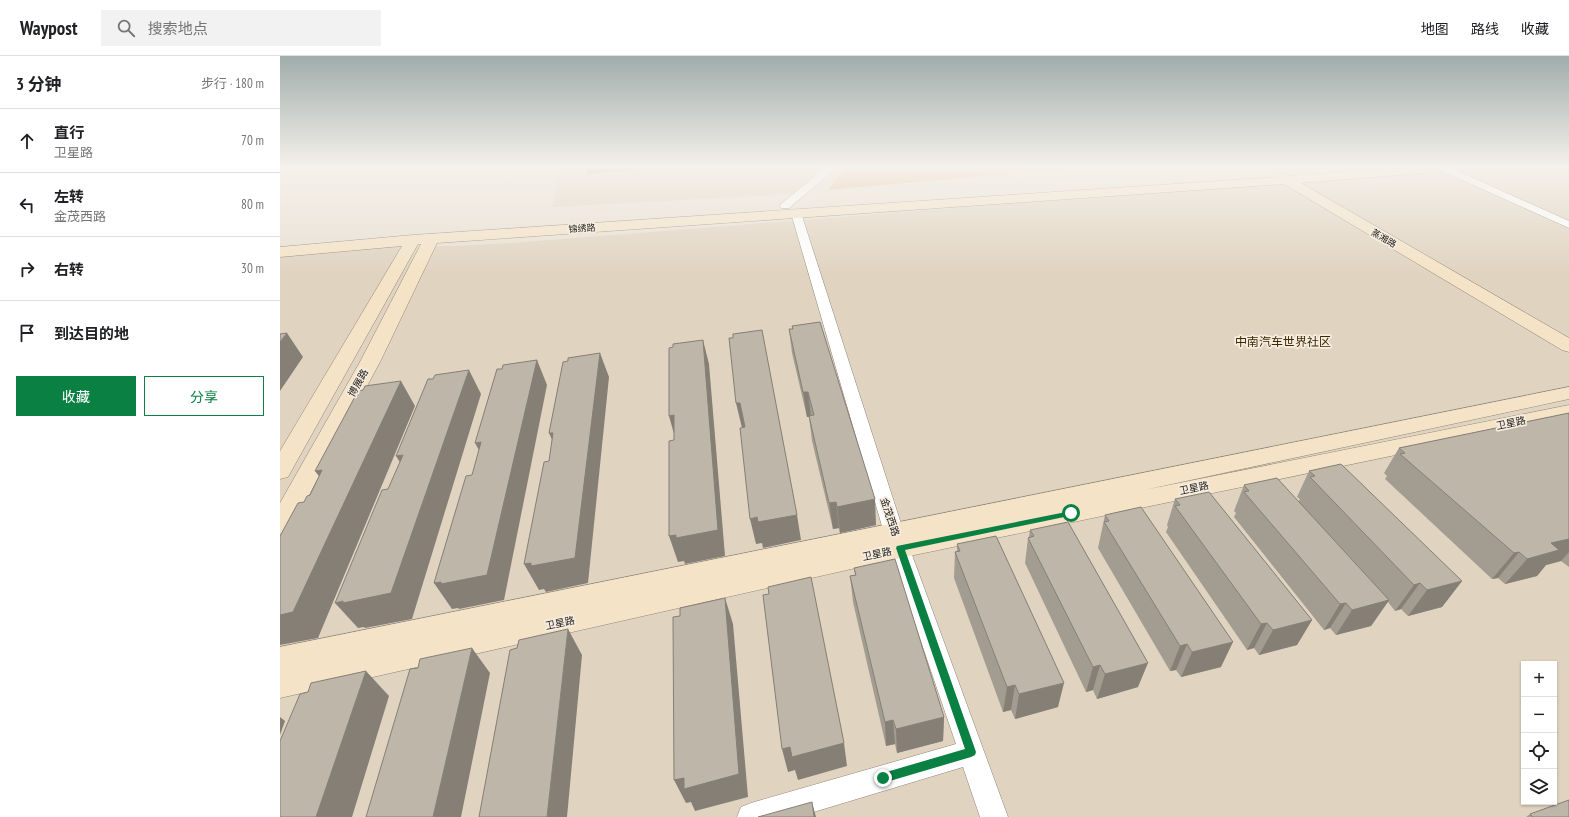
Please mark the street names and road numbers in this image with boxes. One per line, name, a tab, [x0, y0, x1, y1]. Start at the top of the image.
street label: 锦绣路	[568, 222, 596, 234]
street label: 蒸湘路	[1370, 226, 1398, 250]
street label: 博展路	[345, 367, 371, 399]
street label: 卫星路	[1495, 414, 1527, 432]
street label: 卫星路	[1178, 479, 1210, 497]
street label: 金茂西路	[878, 496, 902, 538]
street label: 卫星路	[861, 545, 893, 563]
street label: 卫星路	[544, 614, 576, 632]

